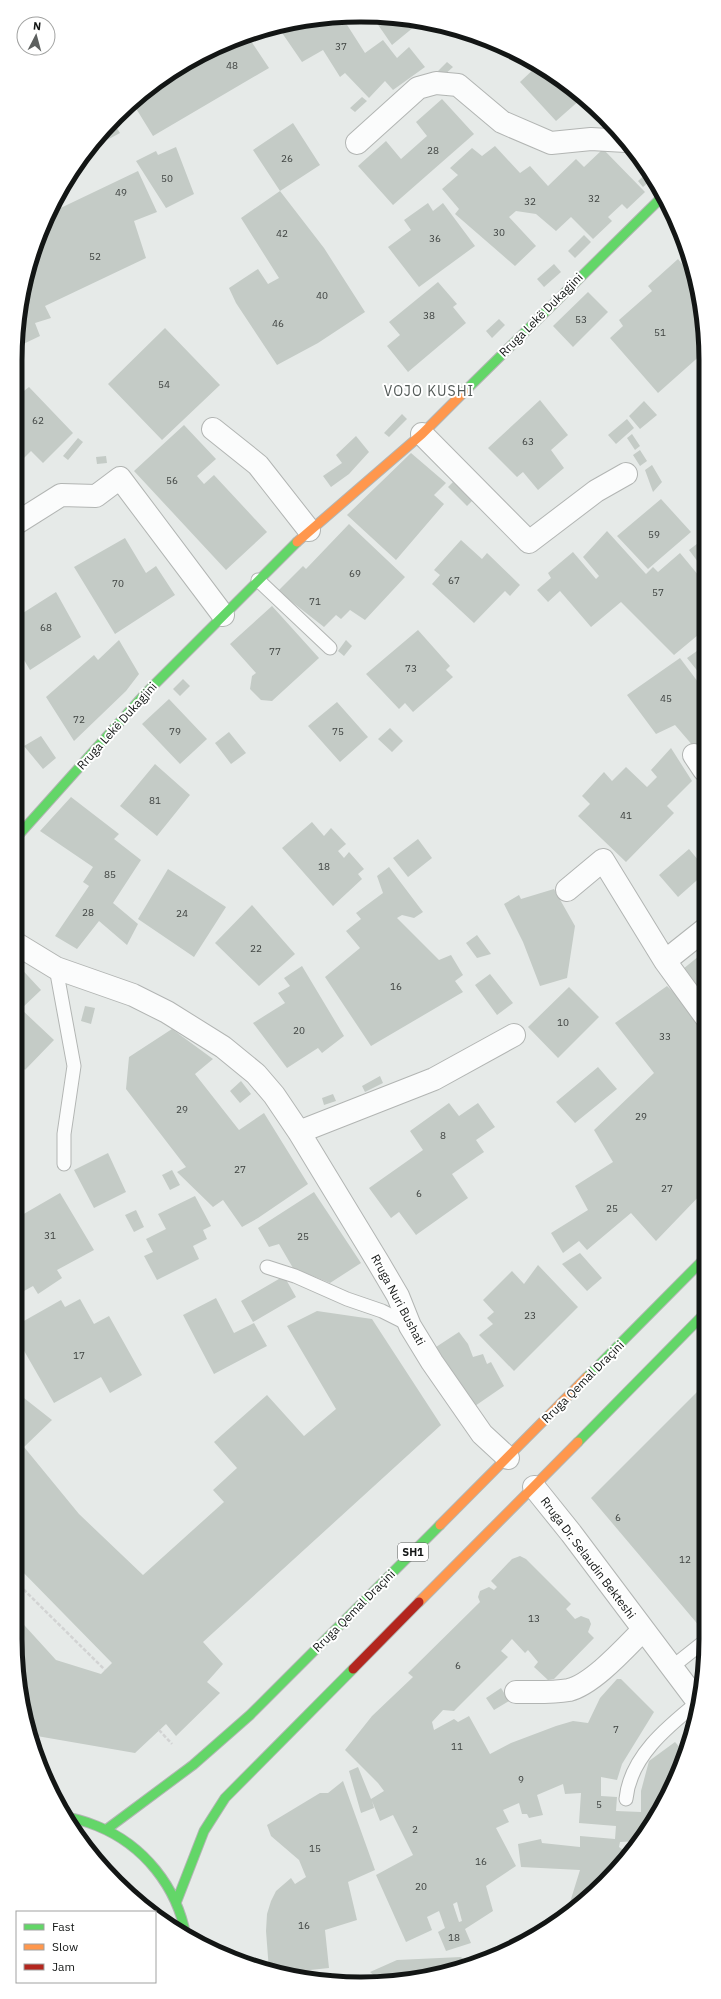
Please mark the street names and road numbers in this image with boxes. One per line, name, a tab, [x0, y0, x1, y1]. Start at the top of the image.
street label: Rruga Lekë Dukagjini	[496, 270, 586, 360]
street label: Rruga Lekë Dukagjini	[73, 679, 160, 772]
street label: Rruga Nuri Bushati	[368, 1252, 429, 1348]
street label: Rruga Qemal Draçini	[538, 1337, 627, 1426]
street label: Rruga Dr. Selaudin Bekteshi	[538, 1494, 639, 1622]
road number: SH1	[398, 1543, 428, 1561]
street label: Rruga Qemal Draçini	[309, 1566, 398, 1655]

